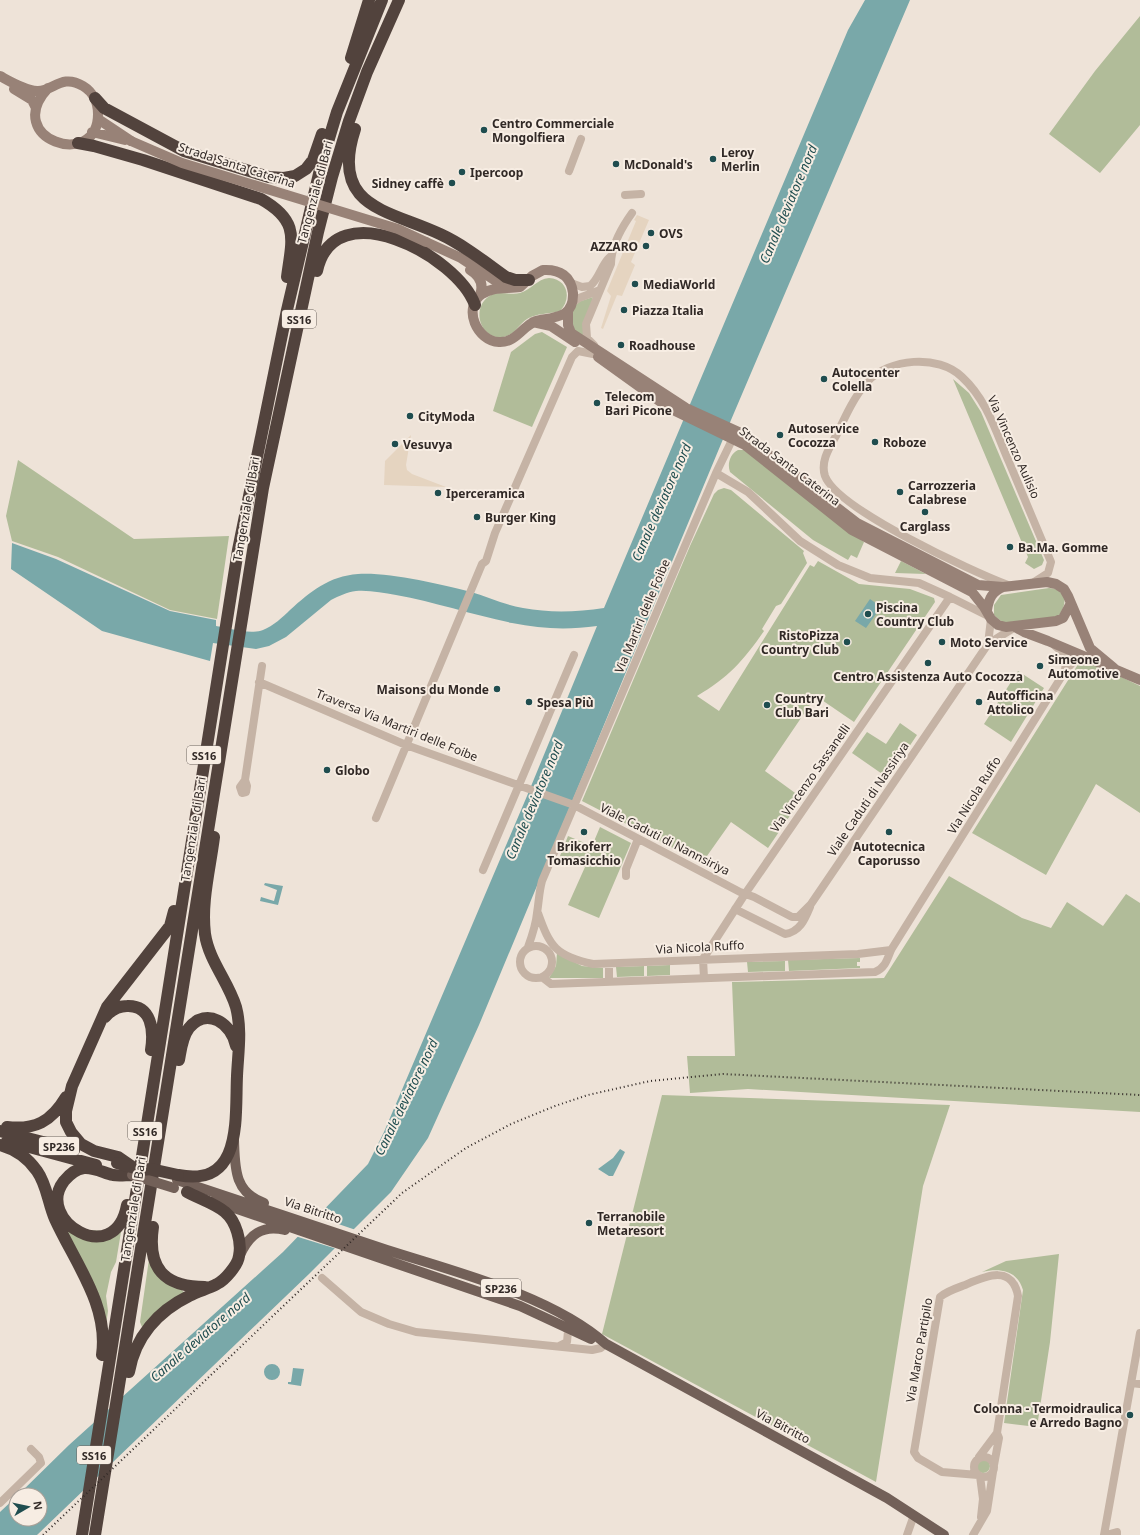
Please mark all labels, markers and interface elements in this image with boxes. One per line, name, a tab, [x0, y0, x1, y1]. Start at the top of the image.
place label: Centro Commerciale Mongolfiera	[492, 115, 614, 146]
marker: Centro Commerciale Mongolfiera	[479, 125, 489, 135]
street label: Strada Santa Caterina	[176, 138, 298, 192]
street label: Tangenziale di Bari	[293, 139, 337, 245]
water label: Canale deviatore nord	[755, 141, 821, 266]
place label: Leroy Merlin	[721, 144, 760, 175]
marker: Leroy Merlin	[708, 154, 718, 164]
place label: McDonald's	[624, 156, 693, 173]
marker: McDonald's	[611, 159, 621, 169]
place label: Ipercoop	[470, 164, 524, 181]
marker: Ipercoop	[457, 167, 467, 177]
place label: Sidney caffè	[372, 175, 444, 192]
marker: Sidney caffè	[447, 178, 457, 188]
place label: OVS	[659, 225, 683, 242]
marker: OVS	[646, 228, 656, 238]
place label: AZZARO	[590, 238, 638, 255]
marker: AZZARO	[641, 241, 651, 251]
place label: MediaWorld	[643, 276, 715, 293]
marker: MediaWorld	[630, 279, 640, 289]
place label: Piazza Italia	[632, 302, 704, 319]
marker: Piazza Italia	[619, 305, 629, 315]
road number: SS16	[282, 310, 316, 328]
place label: Roadhouse	[629, 337, 695, 354]
marker: Roadhouse	[616, 340, 626, 350]
place label: Autocenter Colella	[832, 364, 900, 395]
marker: Autocenter Colella	[819, 374, 829, 384]
place label: Telecom Bari Picone	[605, 388, 672, 419]
street label: Via Vincenzo Aulisio	[984, 393, 1044, 501]
marker: Telecom Bari Picone	[592, 398, 602, 408]
place label: CityModa	[418, 408, 475, 425]
marker: CityModa	[405, 411, 415, 421]
place label: Autoservice Cocozza	[788, 420, 859, 451]
street label: Strada Santa Caterina	[736, 422, 844, 510]
marker: Autoservice Cocozza	[775, 430, 785, 440]
place label: Roboze	[883, 434, 926, 451]
place label: Vesuvya	[403, 436, 452, 453]
marker: Roboze	[870, 437, 880, 447]
marker: Vesuvya	[390, 439, 400, 449]
water label: Canale deviatore nord	[627, 440, 695, 564]
street label: Tangenziale di Bari	[228, 455, 264, 563]
place label: Carrozzeria Calabrese	[908, 477, 976, 508]
place label: Iperceramica	[446, 485, 525, 502]
marker: Carrozzeria Calabrese	[895, 487, 905, 497]
marker: Iperceramica	[433, 488, 443, 498]
marker: Carglass	[920, 507, 930, 517]
place label: Burger King	[485, 509, 556, 526]
marker: Burger King	[472, 512, 482, 522]
place label: Carglass	[900, 518, 950, 535]
place label: Ba.Ma. Gomme	[1018, 539, 1108, 556]
marker: Ba.Ma. Gomme	[1005, 542, 1015, 552]
street label: Via Martiri delle Foibe	[610, 556, 674, 676]
place label: Piscina Country Club	[876, 599, 954, 630]
marker: Piscina Country Club	[863, 609, 873, 619]
place label: RistoPizza Country Club	[761, 627, 839, 658]
place label: Moto Service	[950, 634, 1028, 651]
marker: RistoPizza Country Club	[842, 637, 852, 647]
marker: Moto Service	[937, 637, 947, 647]
place label: Simeone Automotive	[1048, 651, 1119, 682]
marker: Centro Assistenza Auto Cocozza	[923, 658, 933, 668]
marker: Simeone Automotive	[1035, 661, 1045, 671]
place label: Centro Assistenza Auto Cocozza	[833, 668, 1023, 685]
place label: Maisons du Monde	[377, 681, 489, 698]
marker: Maisons du Monde	[492, 684, 502, 694]
street label: Traversa Via Martiri delle Foibe	[314, 685, 481, 765]
place label: Autofficina Attolico	[987, 687, 1053, 718]
place label: Country Club Bari	[775, 690, 829, 721]
place label: Spesa Più	[537, 694, 594, 711]
marker: Spesa Più	[524, 697, 534, 707]
marker: Autofficina Attolico	[974, 697, 984, 707]
marker: Country Club Bari	[762, 700, 772, 710]
street label: Via Vincenzo Sassanelli	[766, 720, 854, 836]
water label: Canale deviatore nord	[501, 737, 567, 862]
street label: Viale Caduti di Nassiriya	[823, 738, 913, 860]
road number: SS16	[187, 746, 221, 764]
street label: Via Nicola Ruffo	[943, 753, 1005, 837]
place label: Globo	[335, 762, 370, 779]
marker: Globo	[322, 765, 332, 775]
street label: Tangenziale di Bari	[176, 775, 210, 883]
street label: Viale Caduti di Nannsiriya	[597, 799, 733, 879]
marker: Brikoferr Tomasicchio	[579, 827, 589, 837]
marker: Autotecnica Caporusso	[884, 827, 894, 837]
place label: Brikoferr Tomasicchio	[547, 838, 621, 869]
place label: Autotecnica Caporusso	[853, 838, 925, 869]
street label: Via Nicola Ruffo	[655, 936, 745, 958]
water label: Canale deviatore nord	[370, 1035, 442, 1158]
road number: SS16	[128, 1122, 162, 1140]
road number: SP236	[39, 1137, 79, 1155]
street label: Tangenziale di Bari	[116, 1155, 150, 1263]
street label: Via Bitritto	[282, 1193, 344, 1227]
place label: Terranobile Metaresort	[597, 1208, 665, 1239]
marker: Terranobile Metaresort	[584, 1218, 594, 1228]
road number: SP236	[481, 1279, 521, 1297]
water label: Canale deviatore nord	[146, 1288, 254, 1386]
street label: Via Marco Partipilo	[901, 1296, 937, 1404]
place label: Colonna - Termoidraulica e Arredo Bagno	[973, 1400, 1122, 1431]
street label: Via Bitritto	[753, 1405, 813, 1447]
marker: Colonna - Termoidraulica e Arredo Bagno	[1125, 1410, 1135, 1420]
road number: SS16	[77, 1446, 111, 1464]
north arrow	[8, 1487, 48, 1527]
text: N	[30, 1500, 46, 1511]

